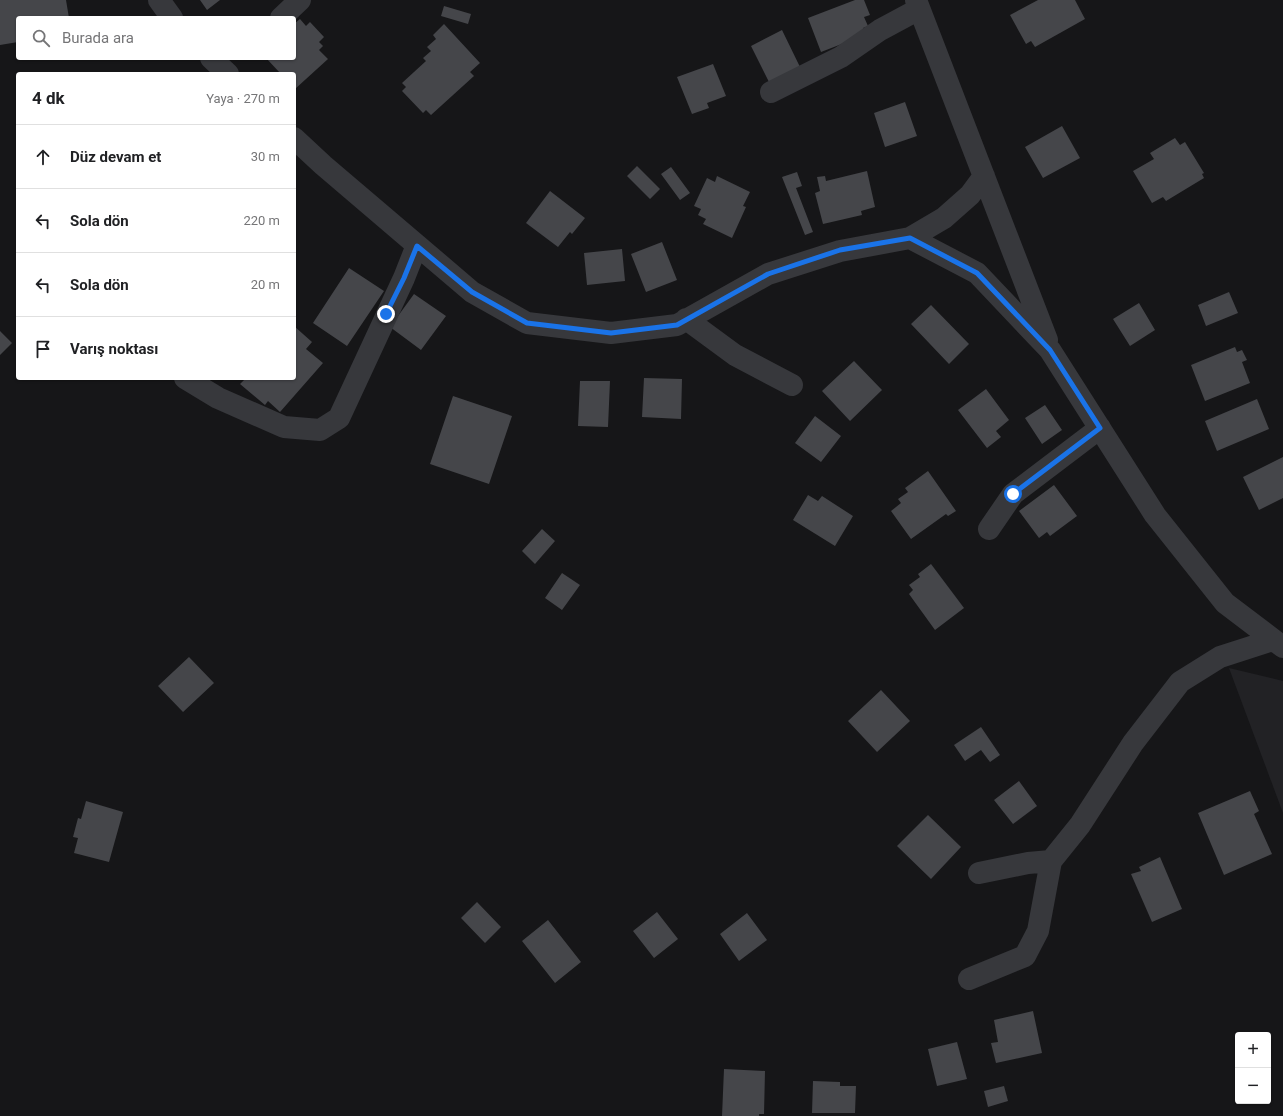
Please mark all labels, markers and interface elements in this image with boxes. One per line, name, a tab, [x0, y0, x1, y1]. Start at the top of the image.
search box	[16, 16, 296, 60]
icon: search	[30, 27, 52, 49]
text: Burada ara	[62, 29, 134, 47]
text: 4 dk	[32, 88, 65, 108]
text: Yaya · 270 m	[206, 91, 280, 106]
icon: ahead	[32, 146, 54, 168]
text: Düz devam et	[70, 148, 161, 166]
text: 30 m	[251, 149, 280, 164]
icon: left	[32, 210, 54, 232]
text: Sola dön	[70, 212, 129, 230]
text: 220 m	[243, 213, 280, 228]
icon: left	[32, 274, 54, 296]
text: Sola dön	[70, 276, 129, 294]
text: 20 m	[251, 277, 280, 292]
route end	[377, 305, 395, 323]
icon: arrive	[32, 338, 54, 360]
text: Varış noktası	[70, 340, 158, 358]
route start	[1004, 485, 1022, 503]
map controls	[1235, 1032, 1271, 1104]
button: +	[1235, 1032, 1271, 1068]
button: −	[1235, 1068, 1271, 1104]

